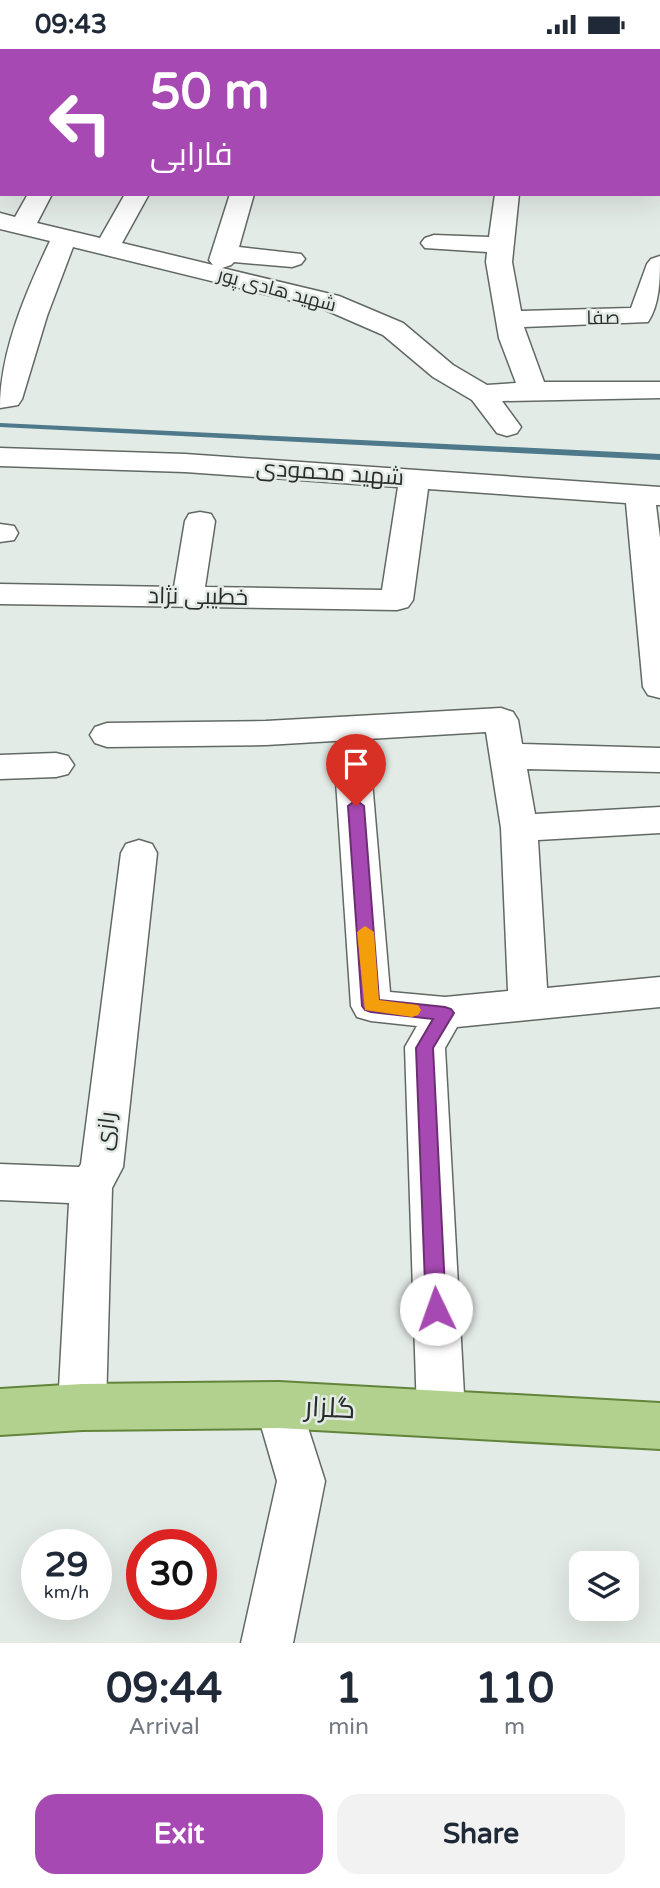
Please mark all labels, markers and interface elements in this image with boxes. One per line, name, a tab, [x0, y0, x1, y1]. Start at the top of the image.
text: 09:43	[35, 9, 107, 40]
text: 50 m	[150, 63, 269, 122]
icon: left	[35, 77, 126, 168]
text: فارابی	[150, 136, 233, 174]
street label: شهید هادی پور	[214, 263, 339, 317]
street label: صفا	[586, 307, 620, 329]
street label: شهید محمودی	[255, 454, 405, 492]
street label: خطیبی نژاد	[148, 582, 248, 612]
pin	[326, 734, 386, 806]
icon: arrive	[337, 745, 375, 783]
street label: رازی	[90, 1110, 122, 1152]
position arrow	[399, 1272, 473, 1346]
street label: گلزار	[302, 1390, 356, 1426]
speed limit sign: 30	[126, 1529, 217, 1620]
text: 29	[45, 1544, 88, 1586]
map controls	[569, 1551, 639, 1621]
button: layers	[569, 1551, 639, 1621]
text: km/h	[44, 1581, 89, 1603]
text: 09:44	[106, 1663, 222, 1714]
text: 1	[335, 1663, 362, 1714]
text: 110	[475, 1663, 554, 1714]
text: Arrival	[129, 1713, 200, 1741]
text: min	[328, 1713, 369, 1741]
text: m	[504, 1713, 525, 1741]
button: Exit	[35, 1794, 323, 1874]
button: Share	[337, 1794, 625, 1874]

